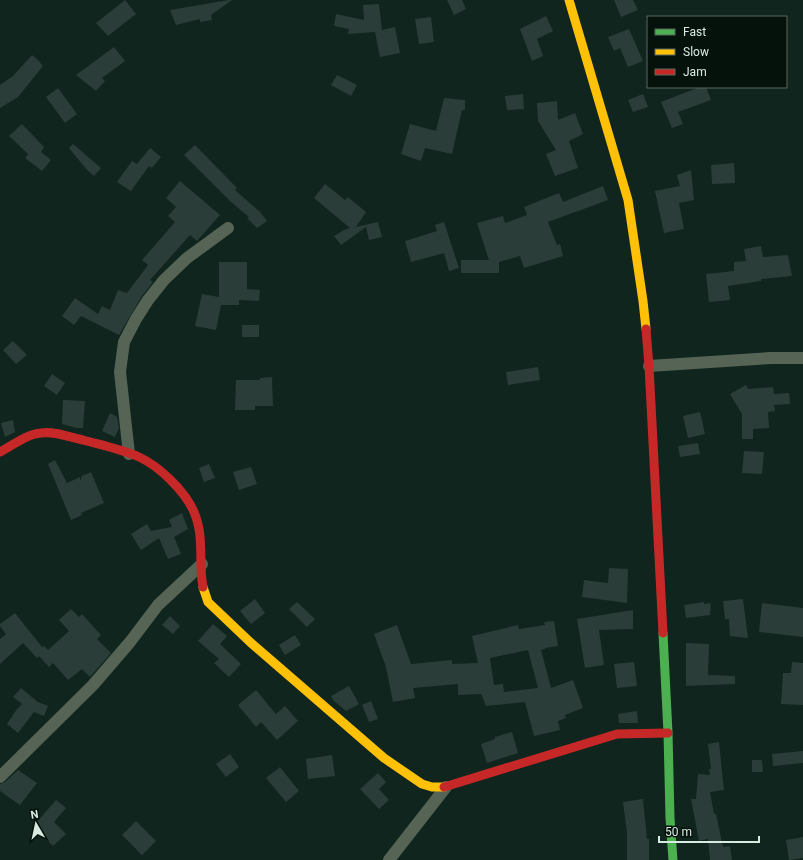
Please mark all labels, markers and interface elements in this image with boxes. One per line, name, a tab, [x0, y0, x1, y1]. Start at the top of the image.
legend	[647, 16, 787, 88]
text: Fast	[683, 25, 706, 39]
text: Slow	[683, 45, 709, 59]
text: Jam	[683, 65, 707, 79]
north arrow	[16, 804, 56, 844]
text: N	[30, 808, 40, 822]
scale bar	[659, 818, 759, 844]
text: 50 m	[665, 825, 692, 839]

